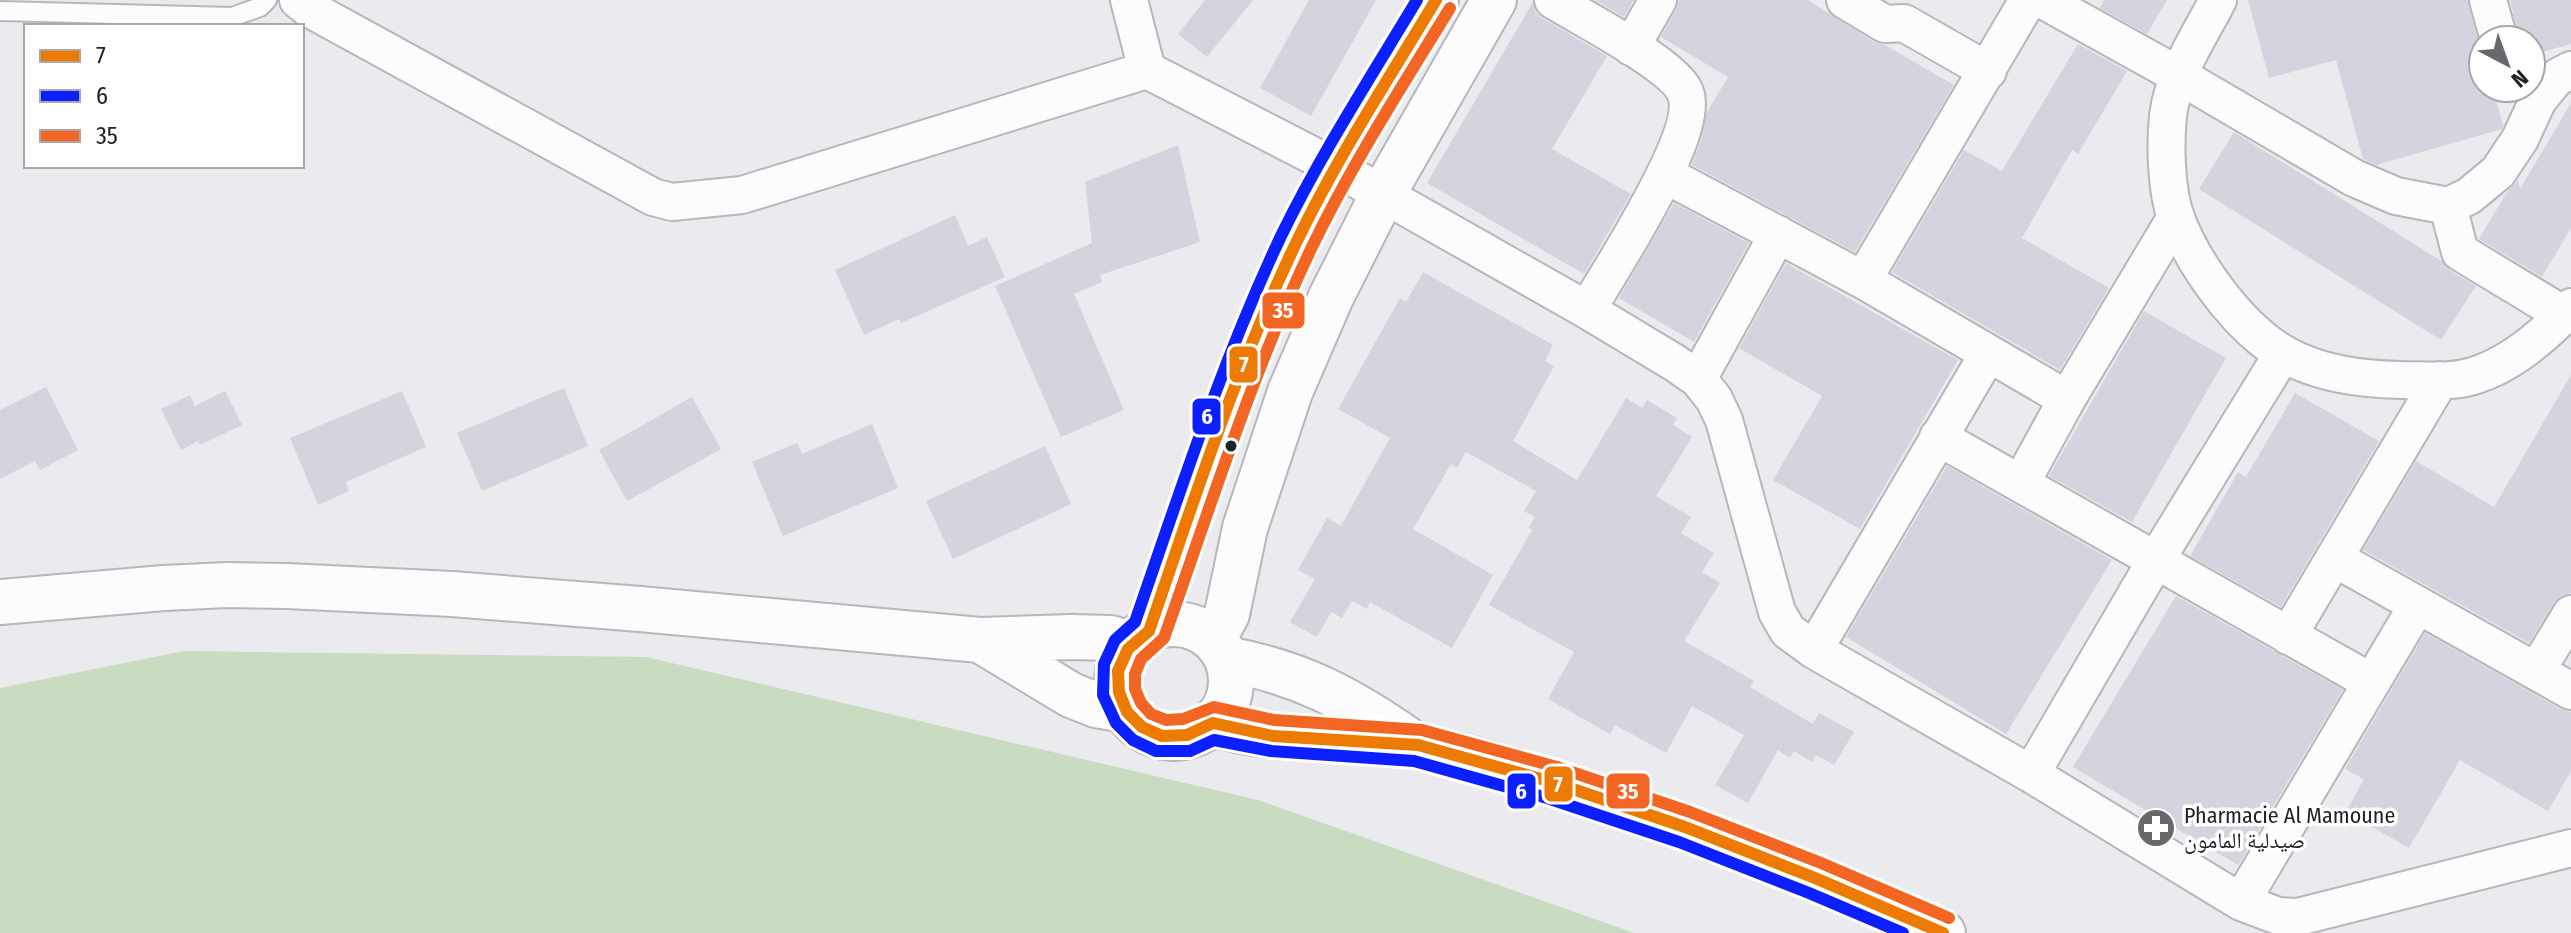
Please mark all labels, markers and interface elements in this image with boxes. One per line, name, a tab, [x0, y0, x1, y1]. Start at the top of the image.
legend	[24, 24, 304, 168]
north arrow	[2467, 24, 2547, 104]
text: 7	[96, 42, 106, 70]
text: N	[2506, 64, 2534, 93]
text: 6	[96, 82, 108, 110]
text: 35	[96, 122, 118, 150]
line badge: 35	[1261, 291, 1306, 330]
text: 35	[1271, 297, 1294, 324]
line badge: 7	[1228, 345, 1259, 384]
text: 7	[1239, 351, 1249, 378]
line badge: 6	[1191, 397, 1222, 436]
text: 6	[1201, 403, 1213, 430]
unlabelled marker	[1223, 438, 1239, 454]
line badge: 7	[1543, 765, 1574, 803]
text: 7	[1553, 771, 1563, 798]
line badge: 6	[1506, 772, 1537, 810]
line badge: 35	[1605, 772, 1651, 810]
text: 6	[1515, 778, 1527, 805]
text: 35	[1616, 778, 1639, 805]
place label: Pharmacie Al Mamoune صيدلية المامون	[2184, 802, 2395, 854]
pharmacy icon: Pharmacie Al Mamoune صيدلية المامون	[2135, 807, 2177, 849]

